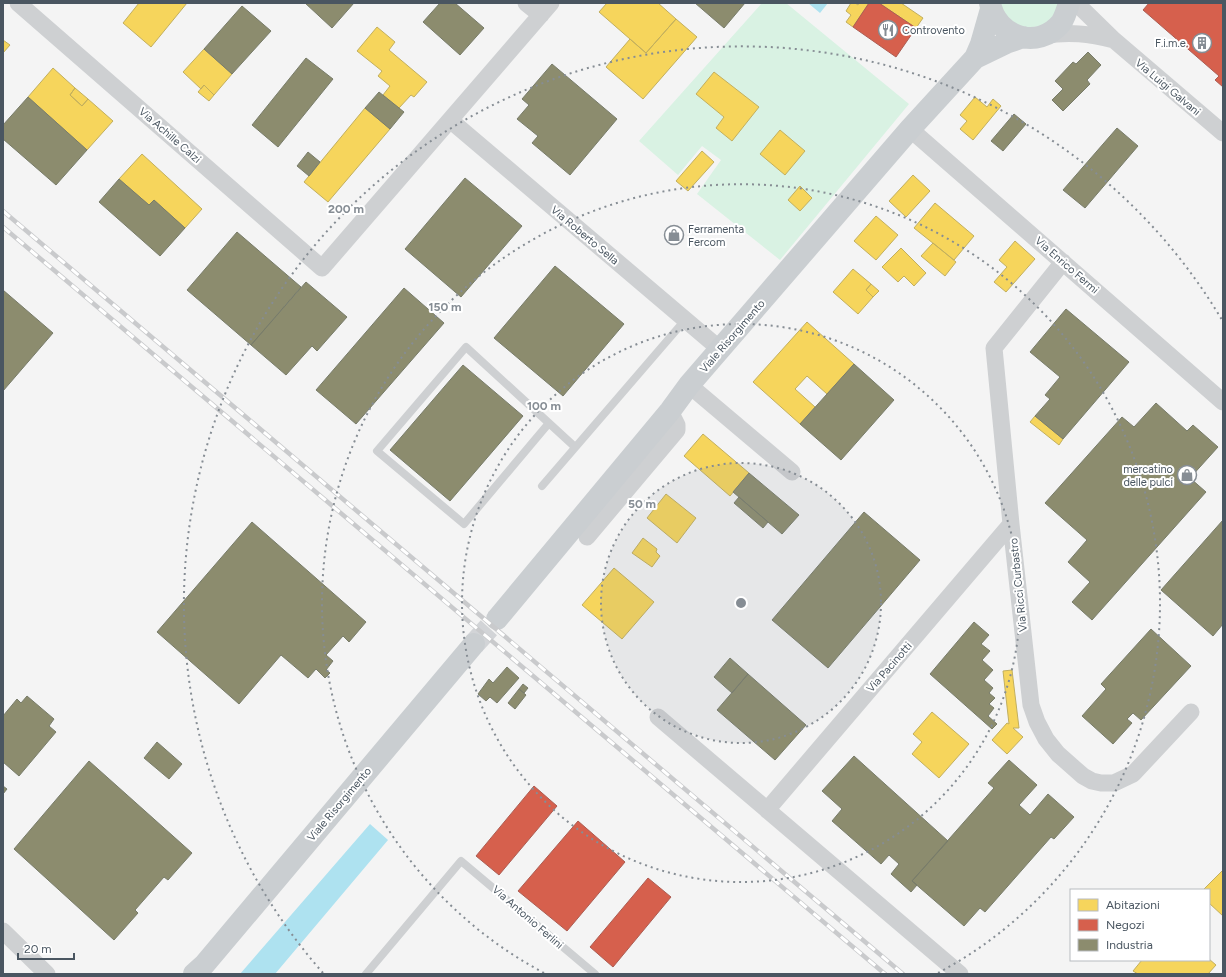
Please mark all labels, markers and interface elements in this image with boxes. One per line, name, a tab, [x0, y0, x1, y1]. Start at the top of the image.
restaurant icon: Controvento	[877, 19, 899, 41]
place label: Controvento	[902, 24, 965, 37]
building icon: F.i.m.e.	[1191, 32, 1213, 54]
place label: F.i.m.e.	[1155, 37, 1188, 50]
street label: Via Luigi Galvani	[1133, 56, 1203, 118]
street label: Via Achille Calzi	[136, 105, 203, 166]
text: 200 m	[328, 202, 364, 216]
street label: Via Roberto Sella	[548, 203, 621, 267]
place label: Ferramenta Fercom	[688, 223, 744, 249]
shop icon: Ferramenta Fercom	[663, 224, 685, 246]
street label: Via Enrico Fermi	[1032, 234, 1101, 297]
street label: Viale Risorgimento	[697, 297, 768, 376]
text: 150 m	[428, 300, 462, 314]
text: 100 m	[527, 399, 561, 413]
place label: mercatino delle pulci	[1123, 463, 1173, 489]
shop icon: mercatino delle pulci	[1176, 464, 1198, 486]
text: 50 m	[628, 497, 656, 511]
street label: Via Ricci Curbastro	[1007, 537, 1030, 633]
centre of rings	[734, 596, 748, 610]
street label: Via Pacinotti	[864, 640, 915, 695]
street label: Viale Risorgimento	[305, 765, 374, 844]
street label: Via Antonio Ferlini	[490, 883, 566, 952]
legend	[1070, 889, 1210, 961]
text: Abitazioni	[1106, 898, 1160, 912]
text: Negozi	[1106, 918, 1145, 932]
scale bar	[18, 935, 74, 961]
text: Industria	[1106, 938, 1153, 952]
text: 20 m	[24, 942, 52, 956]

